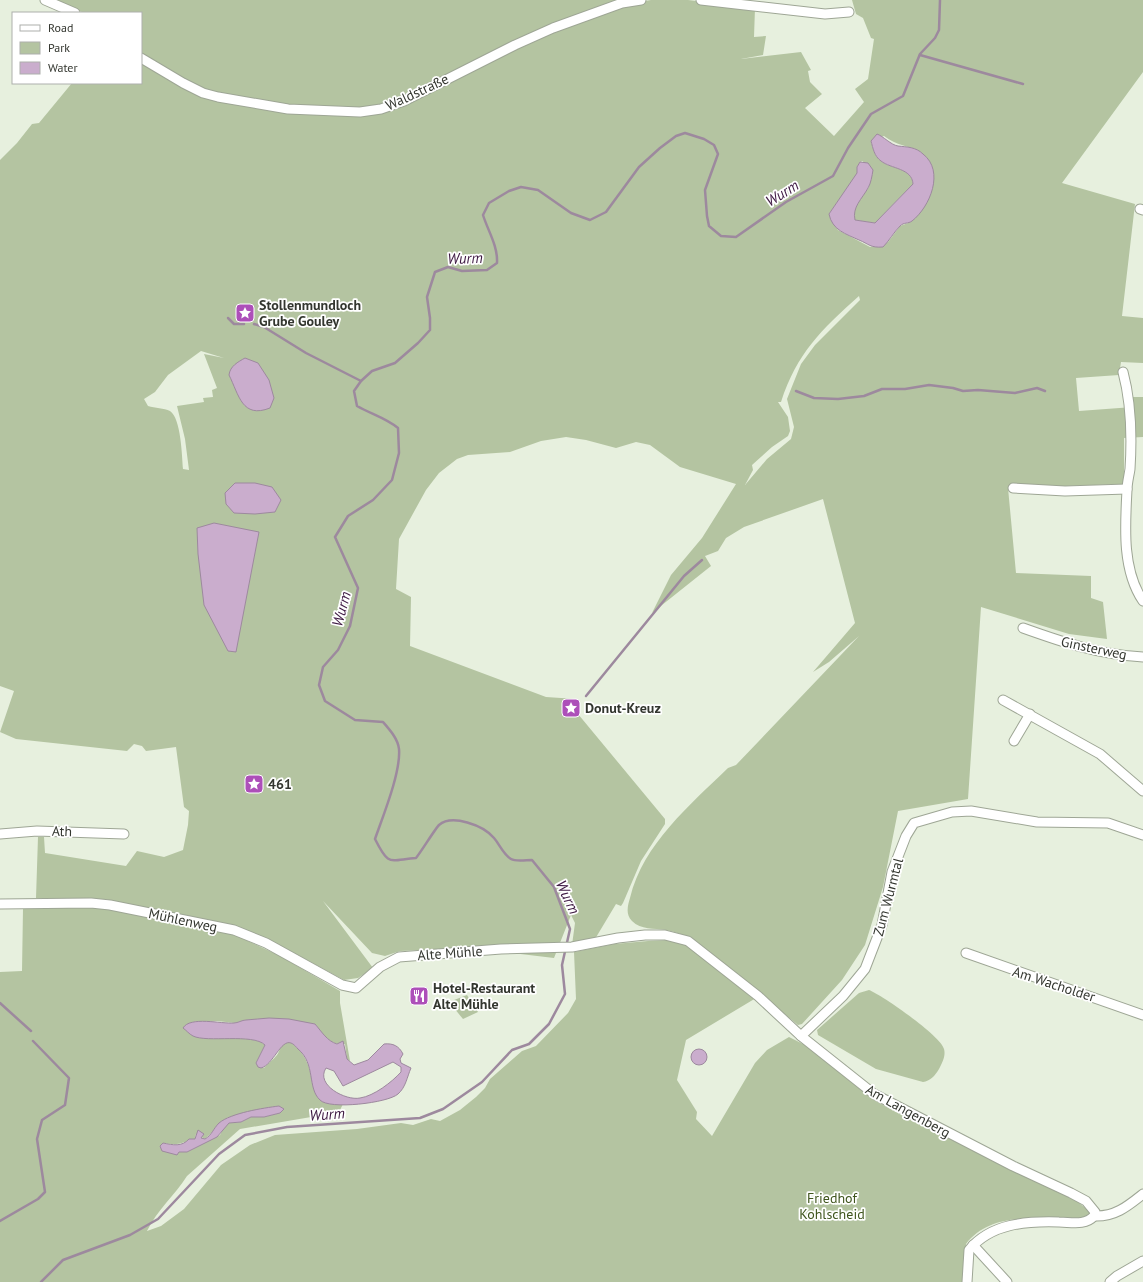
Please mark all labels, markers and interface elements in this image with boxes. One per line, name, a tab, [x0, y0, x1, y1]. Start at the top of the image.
legend	[12, 12, 142, 84]
text: Road	[48, 20, 73, 35]
text: Park	[48, 40, 70, 55]
text: Water	[48, 60, 78, 75]
street label: Waldstraße	[383, 70, 451, 114]
water label: Wurm	[762, 176, 802, 210]
water label: Wurm	[447, 248, 483, 268]
place label: Stollenmundloch Grube Gouley	[259, 296, 361, 330]
place icon: Stollenmundloch Grube Gouley	[234, 302, 256, 324]
water label: Wurm	[327, 589, 355, 629]
street label: Ginsterweg	[1059, 632, 1129, 664]
place icon: Donut-Kreuz	[560, 697, 582, 719]
place label: Donut-Kreuz	[585, 699, 661, 717]
place icon: 461	[243, 773, 265, 795]
place label: 461	[268, 775, 292, 793]
street label: Ath	[51, 822, 73, 840]
street label: Zum Wurmtal	[869, 856, 907, 938]
water label: Wurm	[552, 877, 584, 917]
street label: Mühlenweg	[147, 904, 219, 936]
street label: Alte Mühle	[417, 942, 483, 964]
street label: Am Wacholder	[1010, 962, 1098, 1006]
place label: Hotel-Restaurant Alte Mühle	[433, 979, 535, 1013]
restaurant icon: Hotel-Restaurant Alte Mühle	[408, 985, 430, 1007]
street label: Am Langenberg	[862, 1080, 954, 1142]
water label: Wurm	[309, 1103, 345, 1125]
park label: Friedhof Kohlscheid	[799, 1189, 865, 1223]

